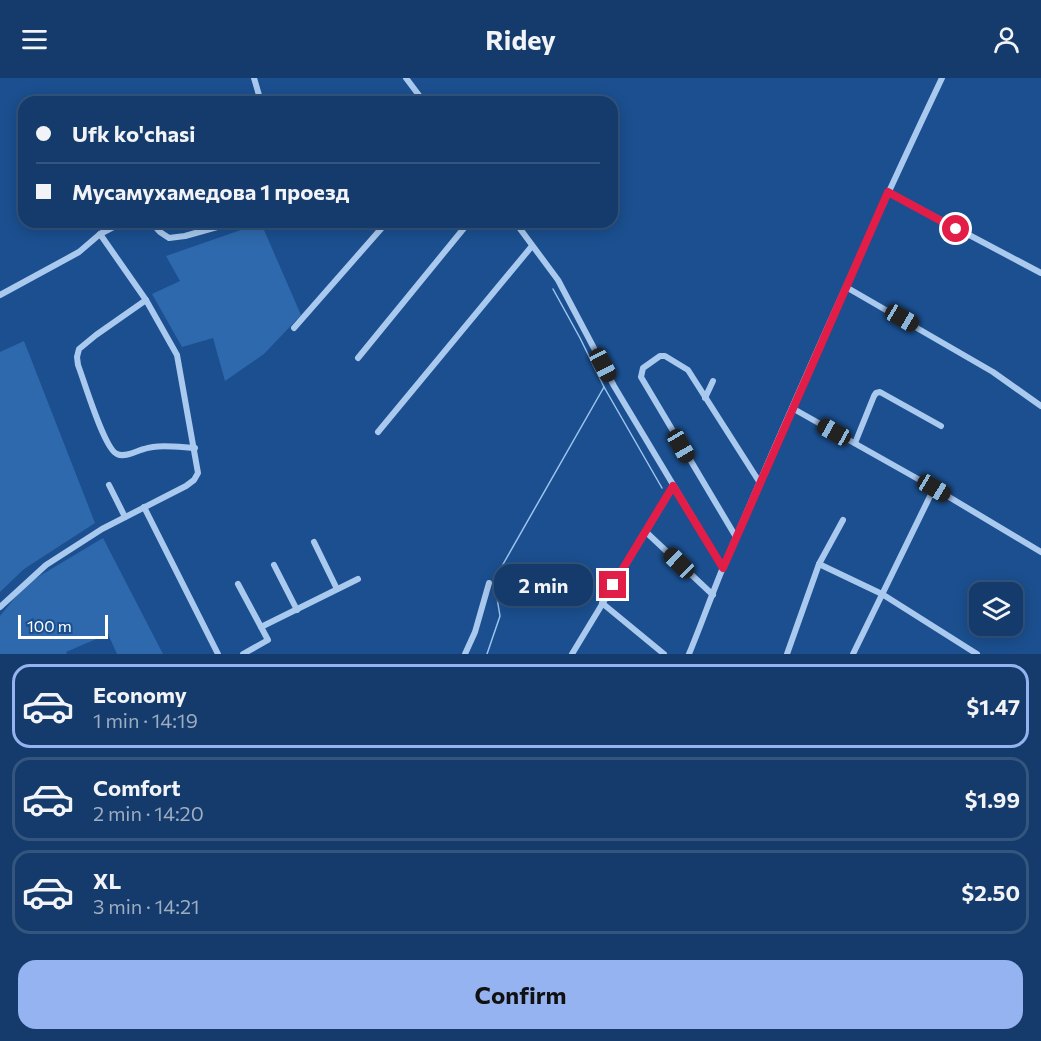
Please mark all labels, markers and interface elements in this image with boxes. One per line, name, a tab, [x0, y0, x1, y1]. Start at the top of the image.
icon: menu	[18, 23, 51, 56]
text: Ridey	[485, 23, 556, 56]
icon: person	[990, 23, 1023, 56]
text: Ufk ko'chasi	[72, 120, 195, 147]
text: Мусамухамедова 1 проезд	[72, 178, 349, 205]
route start	[942, 215, 969, 242]
car	[882, 301, 922, 335]
car	[587, 345, 619, 385]
car	[814, 415, 854, 449]
car	[664, 426, 698, 466]
car	[914, 471, 954, 505]
car	[660, 544, 698, 582]
callout: 2 min	[493, 564, 592, 606]
route end	[599, 571, 626, 598]
text: 2 min	[519, 573, 568, 597]
map controls	[969, 582, 1023, 636]
button: layers	[969, 582, 1023, 636]
scale bar	[18, 612, 108, 640]
text: 100 m	[27, 616, 72, 635]
icon: car	[21, 679, 75, 733]
text: Economy	[93, 681, 187, 708]
text: $1.47	[967, 693, 1020, 720]
text: 1 min · 14:19	[93, 708, 198, 732]
icon: car	[21, 772, 75, 826]
text: Comfort	[93, 774, 181, 801]
text: $1.99	[965, 786, 1020, 813]
text: 2 min · 14:20	[93, 801, 204, 825]
icon: car	[21, 865, 75, 919]
text: XL	[93, 867, 121, 894]
text: $2.50	[962, 879, 1020, 906]
text: 3 min · 14:21	[93, 894, 200, 918]
button: Confirm	[18, 960, 1023, 1029]

